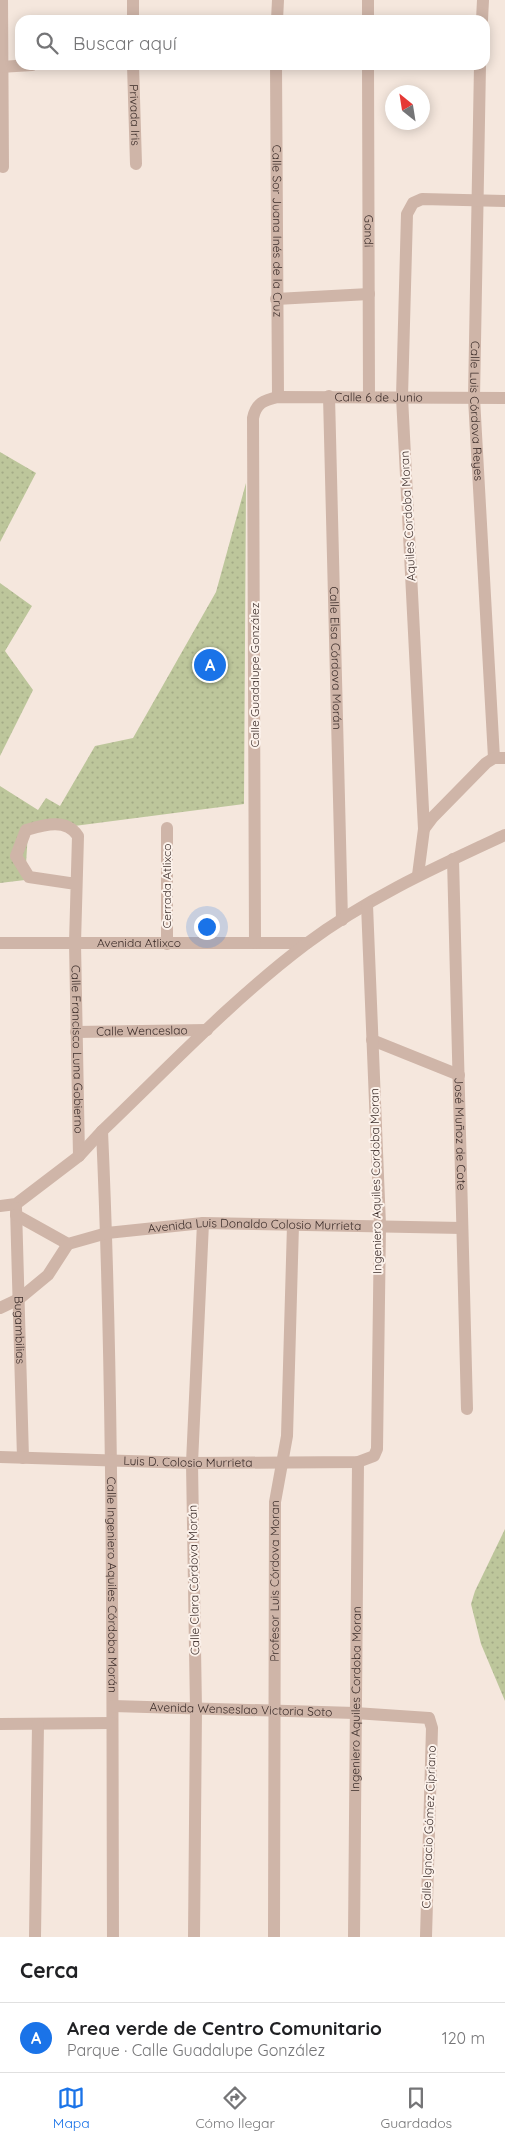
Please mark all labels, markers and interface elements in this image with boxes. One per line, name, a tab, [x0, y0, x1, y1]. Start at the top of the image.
search box	[15, 15, 490, 70]
icon: search	[33, 29, 61, 57]
text: Buscar aquí	[73, 31, 177, 55]
street label: Privada Iris	[127, 84, 143, 146]
north arrow	[385, 85, 430, 130]
street label: Calle Sor Juana Inés de la Cruz	[269, 145, 286, 317]
street label: Gandi	[361, 215, 377, 247]
street label: Calle Luis Córdova Reyes	[467, 341, 487, 482]
street label: Calle 6 de Junio	[335, 389, 423, 405]
street label: Aquiles Cordoba Moran	[397, 451, 418, 582]
street label: Calle Elsa Córdova Morán	[327, 586, 345, 730]
street label: Calle Guadalupe González	[247, 602, 262, 748]
pin: A	[194, 646, 226, 684]
street label: Cerrada Atlixco	[159, 843, 174, 929]
your location	[194, 914, 220, 940]
street label: Avenida Atlixco	[97, 935, 181, 950]
street label: Calle Francisco Luna Gobierno	[68, 965, 87, 1134]
street label: Calle Wenceslao	[96, 1022, 188, 1039]
street label: José Muñoz de Cote	[452, 1077, 469, 1191]
street label: Ingeniero Aquiles Cordoba Moran	[366, 1088, 385, 1274]
street label: Avenida Luis Donaldo Colosio Murrieta	[147, 1215, 361, 1236]
street label: Bugambilias	[11, 1296, 28, 1365]
street label: Luis D. Colosio Murrieta	[123, 1453, 253, 1470]
street label: Calle Ingeniero Aquiles Córdoba Morán	[104, 1477, 120, 1693]
street label: Profesor Luis Córdova Moran	[267, 1500, 282, 1662]
street label: Calle Clara Córdova Morán	[185, 1505, 202, 1655]
street label: Ingeniero Aquiles Cordoba Moran	[347, 1606, 364, 1792]
street label: Avenida Wenseslao Victoria Soto	[149, 1699, 333, 1719]
street label: Calle Ignacio Gómez Cipriano	[418, 1745, 439, 1909]
text: Cerca	[20, 1957, 78, 1983]
text: Area verde de Centro Comunitario	[67, 2016, 382, 2040]
text: A	[31, 2028, 41, 2048]
text: 120 m	[442, 2028, 485, 2048]
text: Parque · Calle Guadalupe González	[67, 2040, 325, 2060]
tab: Mapa	[53, 2084, 90, 2132]
tab: Cómo llegar	[195, 2084, 275, 2132]
tab: Guardados	[380, 2084, 452, 2132]

